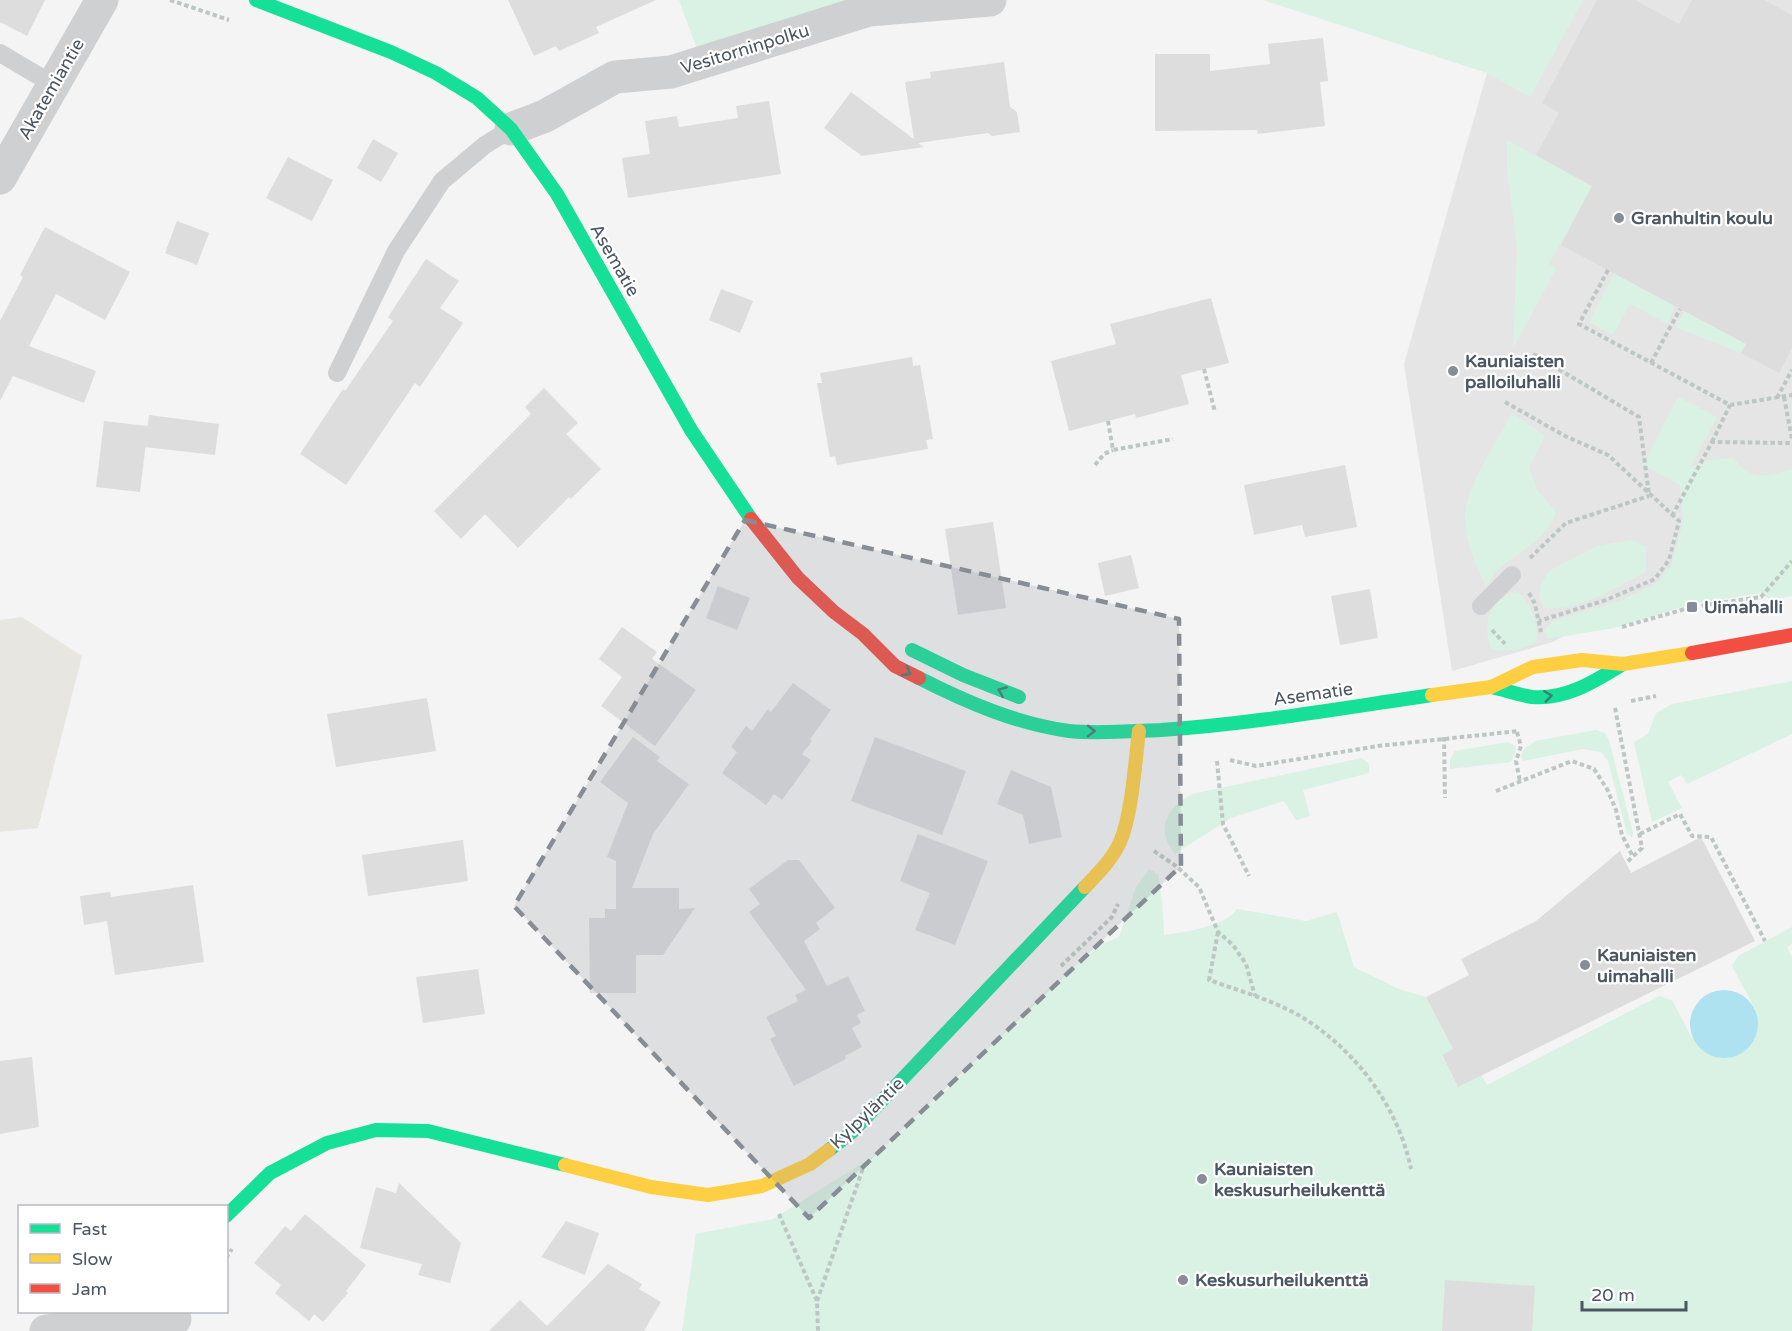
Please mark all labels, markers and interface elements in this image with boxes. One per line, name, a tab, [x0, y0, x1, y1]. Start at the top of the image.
street label: Vesitorninpolku	[678, 19, 812, 79]
street label: Akatemiantie	[13, 34, 89, 144]
place label: Granhultin koulu	[1631, 207, 1773, 229]
marker: Granhultin koulu	[1612, 211, 1626, 225]
street label: Asematie	[585, 220, 645, 300]
place label: Kauniaisten palloiluhalli	[1465, 350, 1565, 393]
marker: Kauniaisten palloiluhalli	[1446, 364, 1460, 378]
place label: Uimahalli	[1704, 596, 1783, 618]
marker: Uimahalli	[1685, 600, 1699, 614]
one-way arrow	[901, 665, 912, 676]
street label: Asematie	[1272, 678, 1354, 710]
one-way arrow	[998, 686, 1009, 698]
one-way arrow	[1544, 690, 1553, 702]
one-way arrow	[1087, 725, 1096, 737]
place label: Kauniaisten uimahalli	[1597, 944, 1697, 987]
marker: Kauniaisten uimahalli	[1578, 958, 1592, 972]
street label: Kylpyläntie	[826, 1072, 908, 1154]
place label: Kauniaisten keskusurheilukenttä	[1214, 1158, 1385, 1201]
marker: Kauniaisten keskusurheilukenttä	[1195, 1172, 1209, 1186]
legend	[18, 1205, 228, 1313]
text: Fast	[72, 1218, 107, 1240]
text: Slow	[72, 1248, 113, 1270]
place label: Keskusurheilukenttä	[1195, 1269, 1369, 1291]
marker: Keskusurheilukenttä	[1176, 1273, 1190, 1287]
scale bar	[1582, 1274, 1686, 1312]
text: Jam	[72, 1278, 107, 1300]
text: 20 m	[1591, 1284, 1635, 1306]

